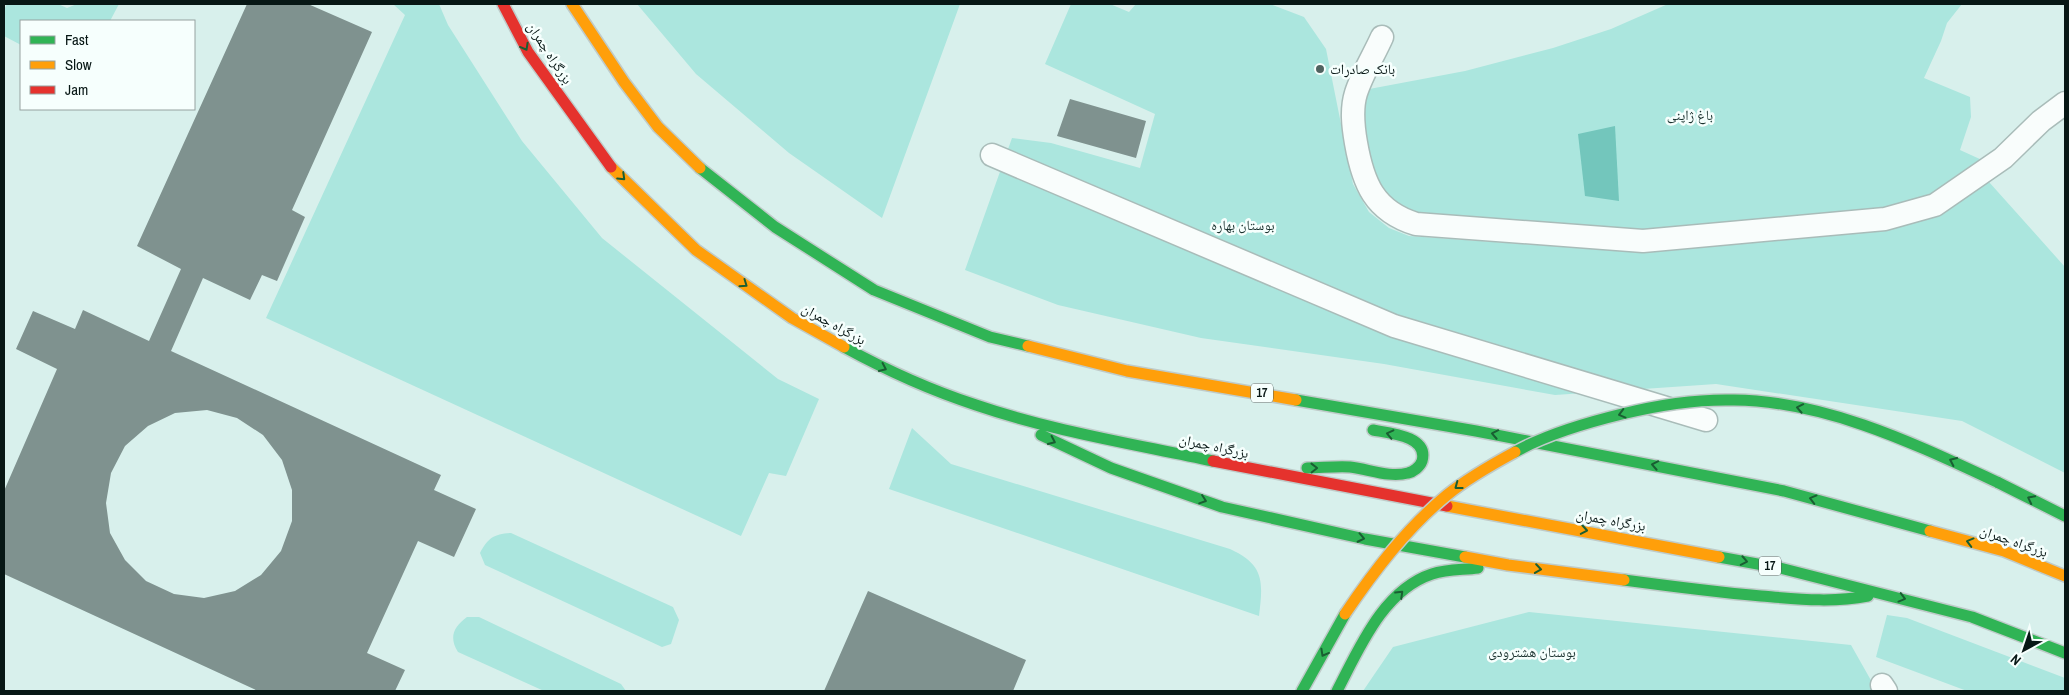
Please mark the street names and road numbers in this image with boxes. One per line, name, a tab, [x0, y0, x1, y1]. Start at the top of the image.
street label: بزرگراه چمران	[523, 19, 577, 88]
street label: بزرگراه چمران	[799, 299, 869, 349]
road number: 17	[1251, 383, 1273, 402]
street label: بزرگراه چمران	[1178, 430, 1250, 462]
street label: بزرگراه چمران	[1575, 505, 1647, 535]
street label: بزرگراه چمران	[1978, 521, 2050, 561]
road number: 17	[1759, 556, 1781, 576]

